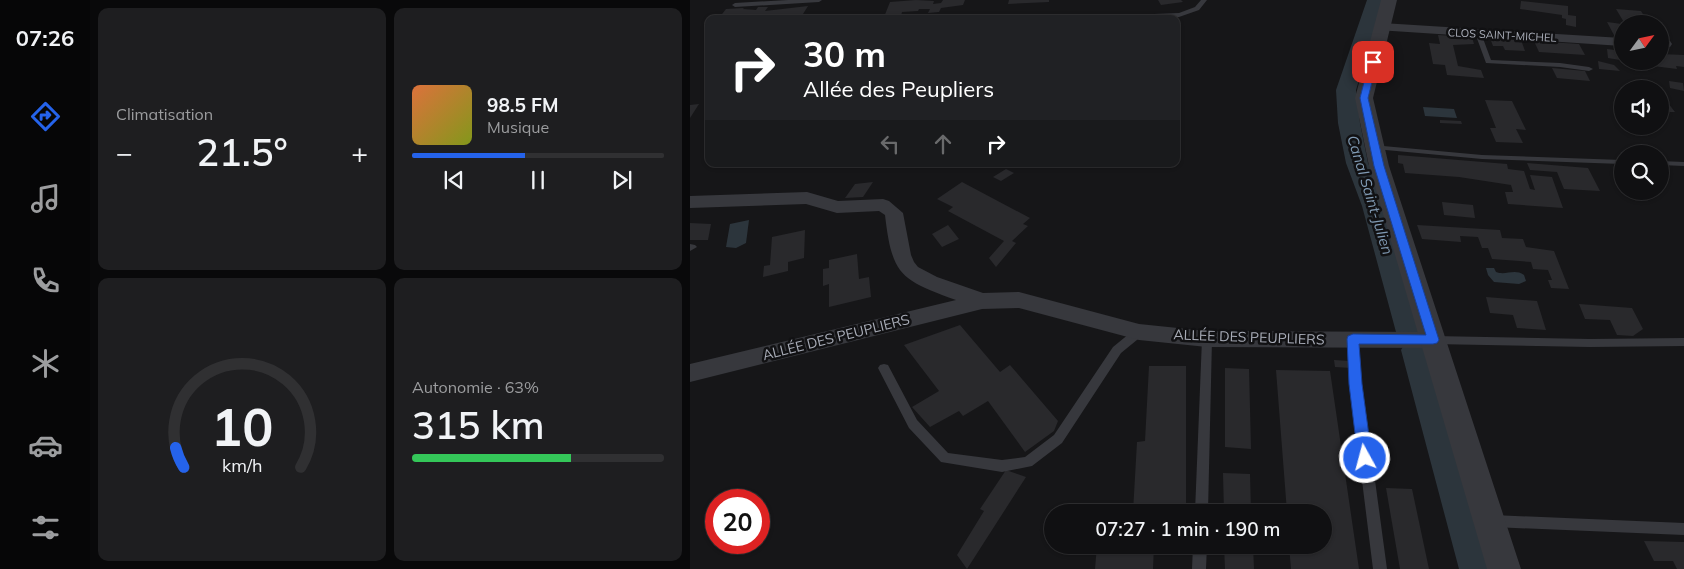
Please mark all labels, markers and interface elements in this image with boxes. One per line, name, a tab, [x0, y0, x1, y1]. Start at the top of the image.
north arrow	[1614, 15, 1669, 70]
map controls	[1614, 15, 1669, 200]
text: 07:26	[16, 24, 74, 52]
street label: CLOS SAINT-MICHEL	[1447, 25, 1557, 45]
text: 30 m	[803, 32, 886, 76]
icon: right	[720, 35, 785, 100]
pin	[1352, 41, 1394, 83]
icon: arrive	[1359, 48, 1387, 76]
text: Allée des Peupliers	[803, 75, 994, 103]
button: sound	[1614, 80, 1669, 135]
text: 98.5 FM	[487, 93, 559, 117]
icon: directions	[28, 99, 63, 134]
text: Climatisation	[116, 104, 213, 124]
text: Musique	[487, 117, 549, 137]
text: 21.5°	[196, 128, 288, 176]
icon: left	[876, 130, 904, 158]
icon: ahead	[929, 130, 957, 158]
icon: right	[982, 130, 1010, 158]
water label: Canal Saint-Julien	[1343, 133, 1398, 257]
text: −	[116, 135, 133, 170]
text: +	[351, 135, 368, 170]
button: search	[1614, 145, 1669, 200]
icon: previous	[440, 166, 468, 194]
icon: pause	[524, 166, 552, 194]
icon: next	[608, 166, 636, 194]
icon: music	[28, 181, 63, 216]
icon: phone	[28, 263, 63, 298]
street label: ALLÉE DES PEUPLIERS	[760, 310, 912, 364]
street label: ALLÉE DES PEUPLIERS	[1173, 325, 1325, 349]
icon: climate	[28, 346, 63, 381]
text: Autonomie · 63%	[412, 377, 539, 397]
text: 10	[211, 394, 273, 459]
text: 315 km	[412, 401, 545, 449]
icon: car	[28, 428, 63, 463]
position arrow	[1338, 431, 1390, 483]
text: km/h	[222, 454, 262, 476]
speed limit sign: 20	[705, 489, 770, 554]
icon: filters	[28, 510, 63, 545]
text: 07:27 · 1 min · 190 m	[1095, 517, 1281, 541]

